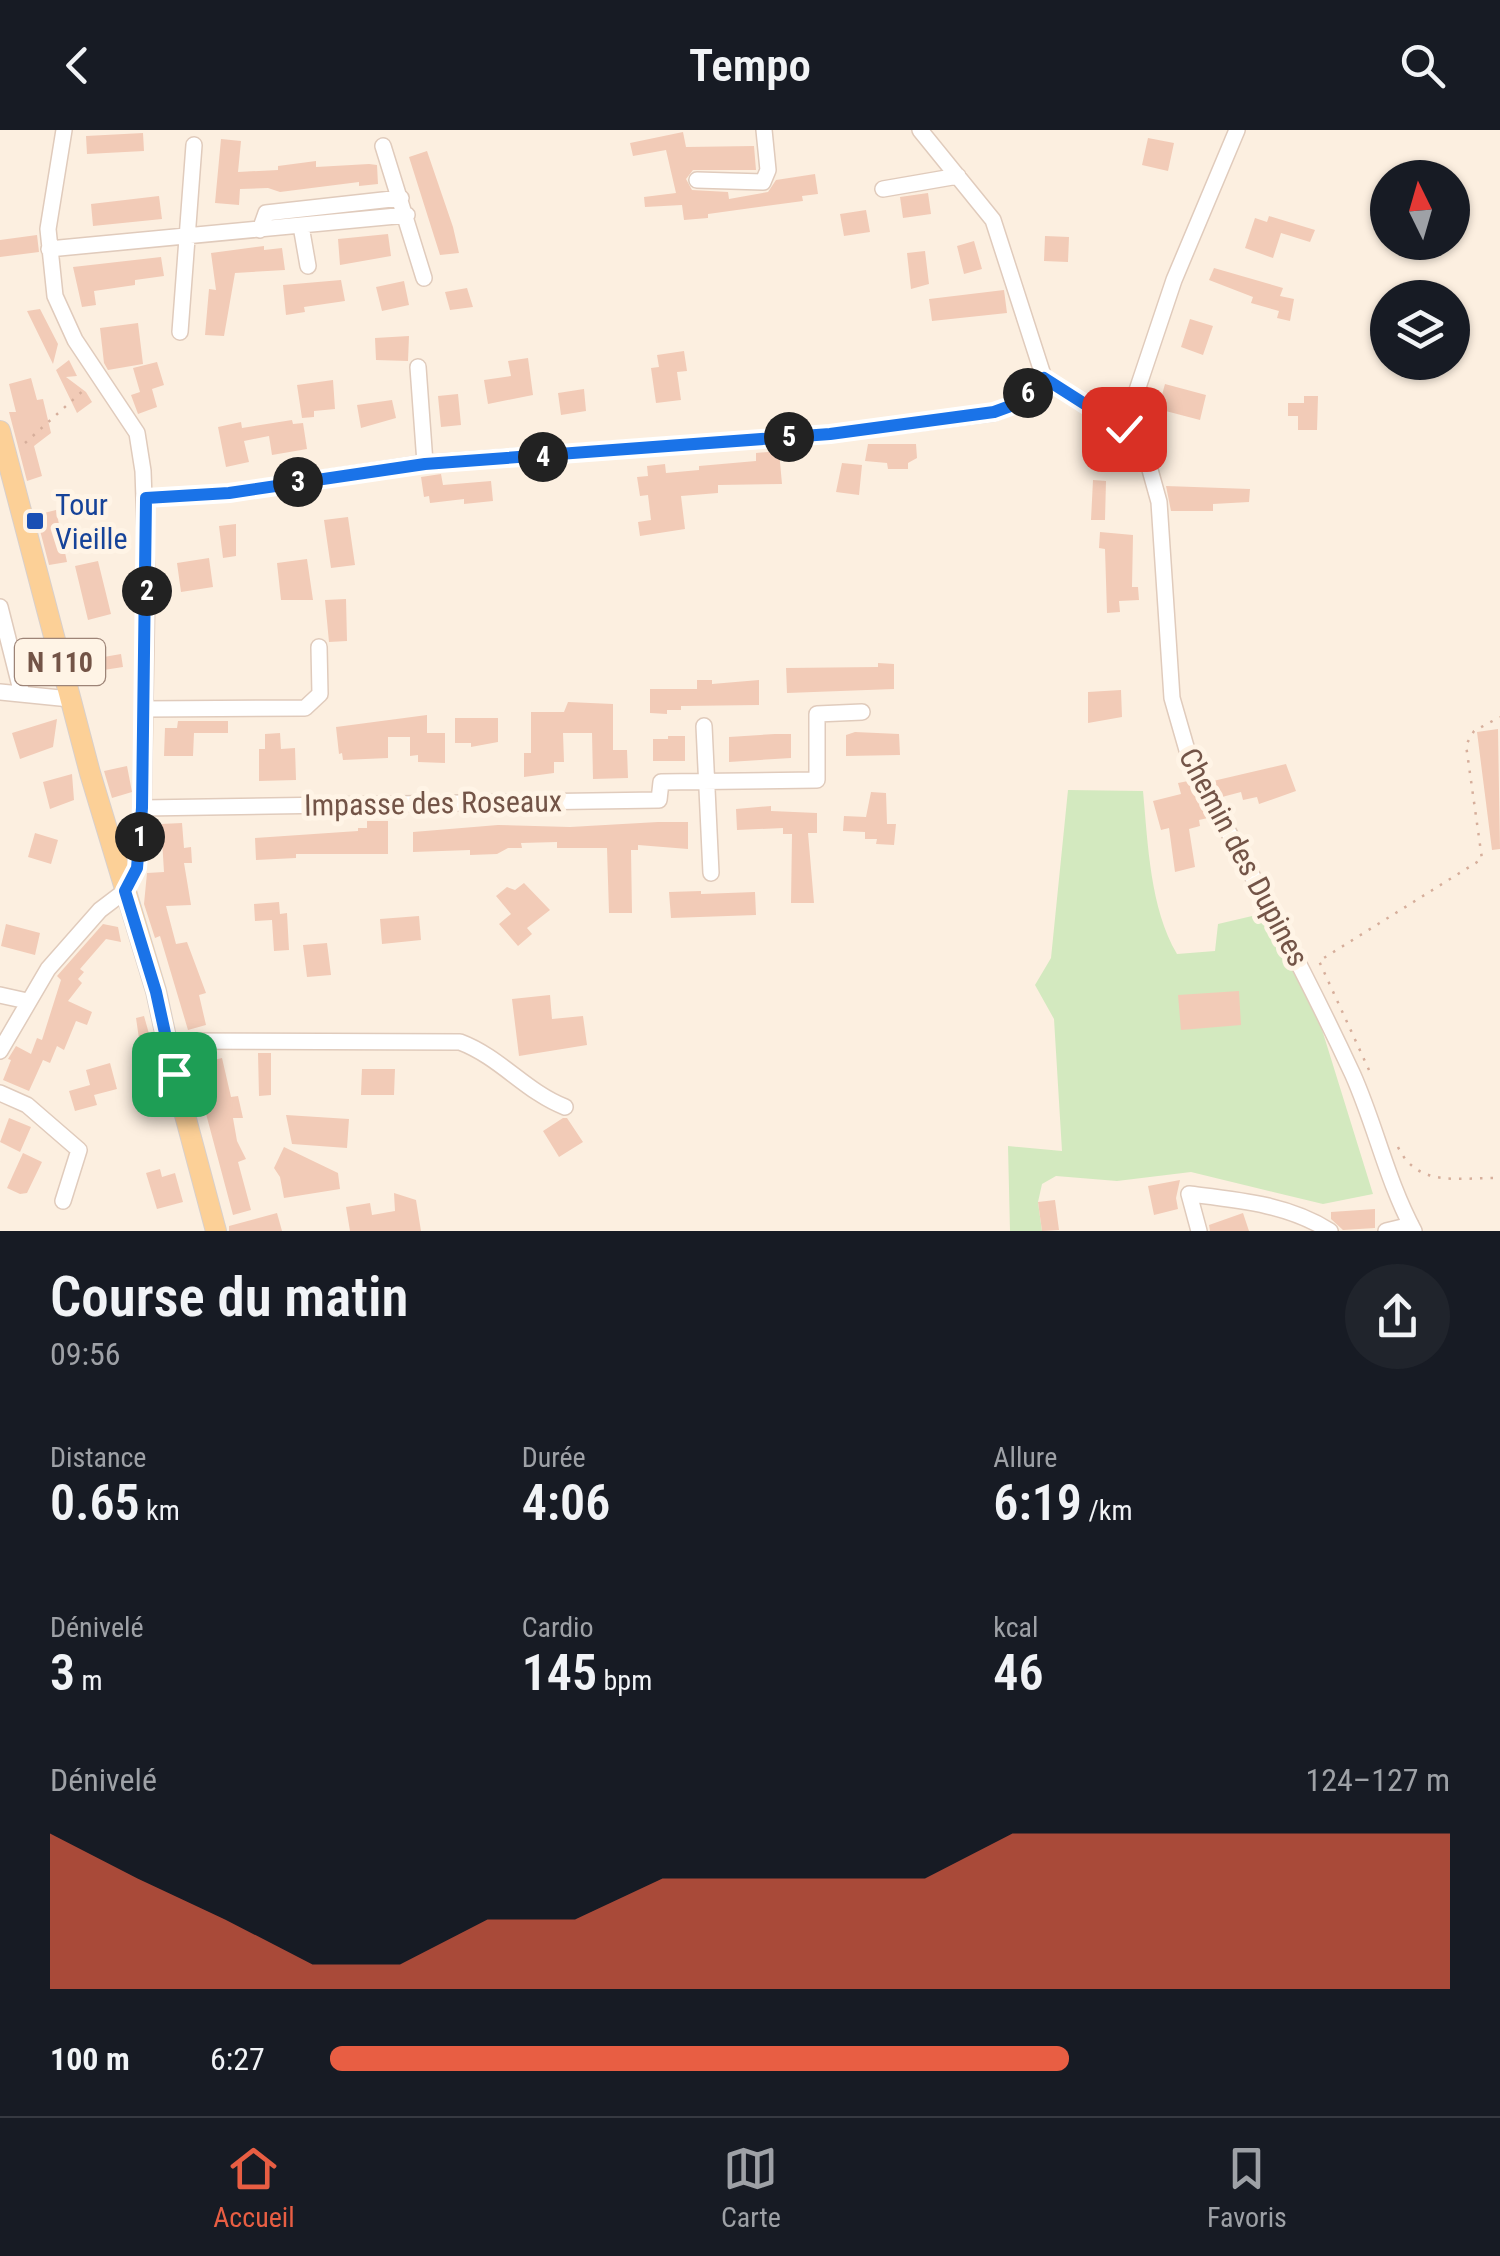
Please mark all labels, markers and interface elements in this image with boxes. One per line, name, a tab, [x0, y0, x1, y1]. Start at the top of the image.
icon: back	[50, 38, 105, 93]
icon: search	[1395, 38, 1450, 93]
text: Tempo	[689, 39, 811, 92]
north arrow	[1370, 160, 1470, 260]
map controls	[1370, 160, 1470, 380]
button: layers	[1370, 280, 1470, 380]
pin: 6	[1003, 368, 1053, 418]
text: 6	[1021, 376, 1035, 409]
pin	[1082, 387, 1167, 472]
icon: check	[1097, 402, 1152, 457]
pin: 5	[764, 412, 814, 462]
text: 5	[782, 420, 796, 453]
pin: 4	[518, 432, 568, 482]
text: 4	[536, 440, 550, 473]
pin: 3	[273, 457, 323, 507]
text: 3	[291, 465, 305, 498]
place label: Tour Vieille	[55, 487, 127, 556]
marker: Tour Vieille	[24, 510, 46, 532]
pin: 2	[122, 566, 172, 616]
text: 2	[140, 574, 154, 607]
road number: N 110	[15, 639, 105, 685]
street label: Chemin des Dupines	[1172, 742, 1316, 972]
street label: Impasse des Roseaux	[304, 783, 562, 823]
pin: 1	[115, 812, 165, 862]
text: 1	[133, 820, 147, 853]
pin	[132, 1032, 217, 1117]
icon: arrive	[147, 1047, 202, 1102]
button: share	[1345, 1264, 1450, 1369]
text: Course du matin	[50, 1265, 409, 1329]
text: 09:56	[50, 1335, 121, 1373]
text: Distance	[50, 1441, 147, 1474]
text: Durée	[522, 1441, 586, 1474]
text: Allure	[993, 1441, 1057, 1474]
text: 0.65	[50, 1474, 140, 1532]
text: 4:06	[522, 1474, 610, 1532]
text: 6:19	[993, 1474, 1082, 1532]
text: km	[140, 1494, 180, 1527]
text: /km	[1082, 1494, 1133, 1527]
text: Dénivelé	[50, 1611, 144, 1644]
text: Cardio	[522, 1611, 594, 1644]
text: kcal	[993, 1611, 1038, 1644]
text: 3	[50, 1644, 75, 1702]
text: 145	[522, 1644, 597, 1702]
text: 46	[993, 1644, 1044, 1702]
text: m	[75, 1664, 103, 1697]
text: bpm	[597, 1664, 652, 1697]
text: Dénivelé	[50, 1761, 157, 1799]
text: 124–127 m	[1305, 1761, 1450, 1799]
text: 100 m	[50, 2040, 130, 2078]
text: 6:27	[210, 2040, 265, 2078]
tab: Accueil	[213, 2141, 295, 2234]
tab: Carte	[721, 2141, 781, 2234]
tab: Favoris	[1207, 2141, 1287, 2234]

